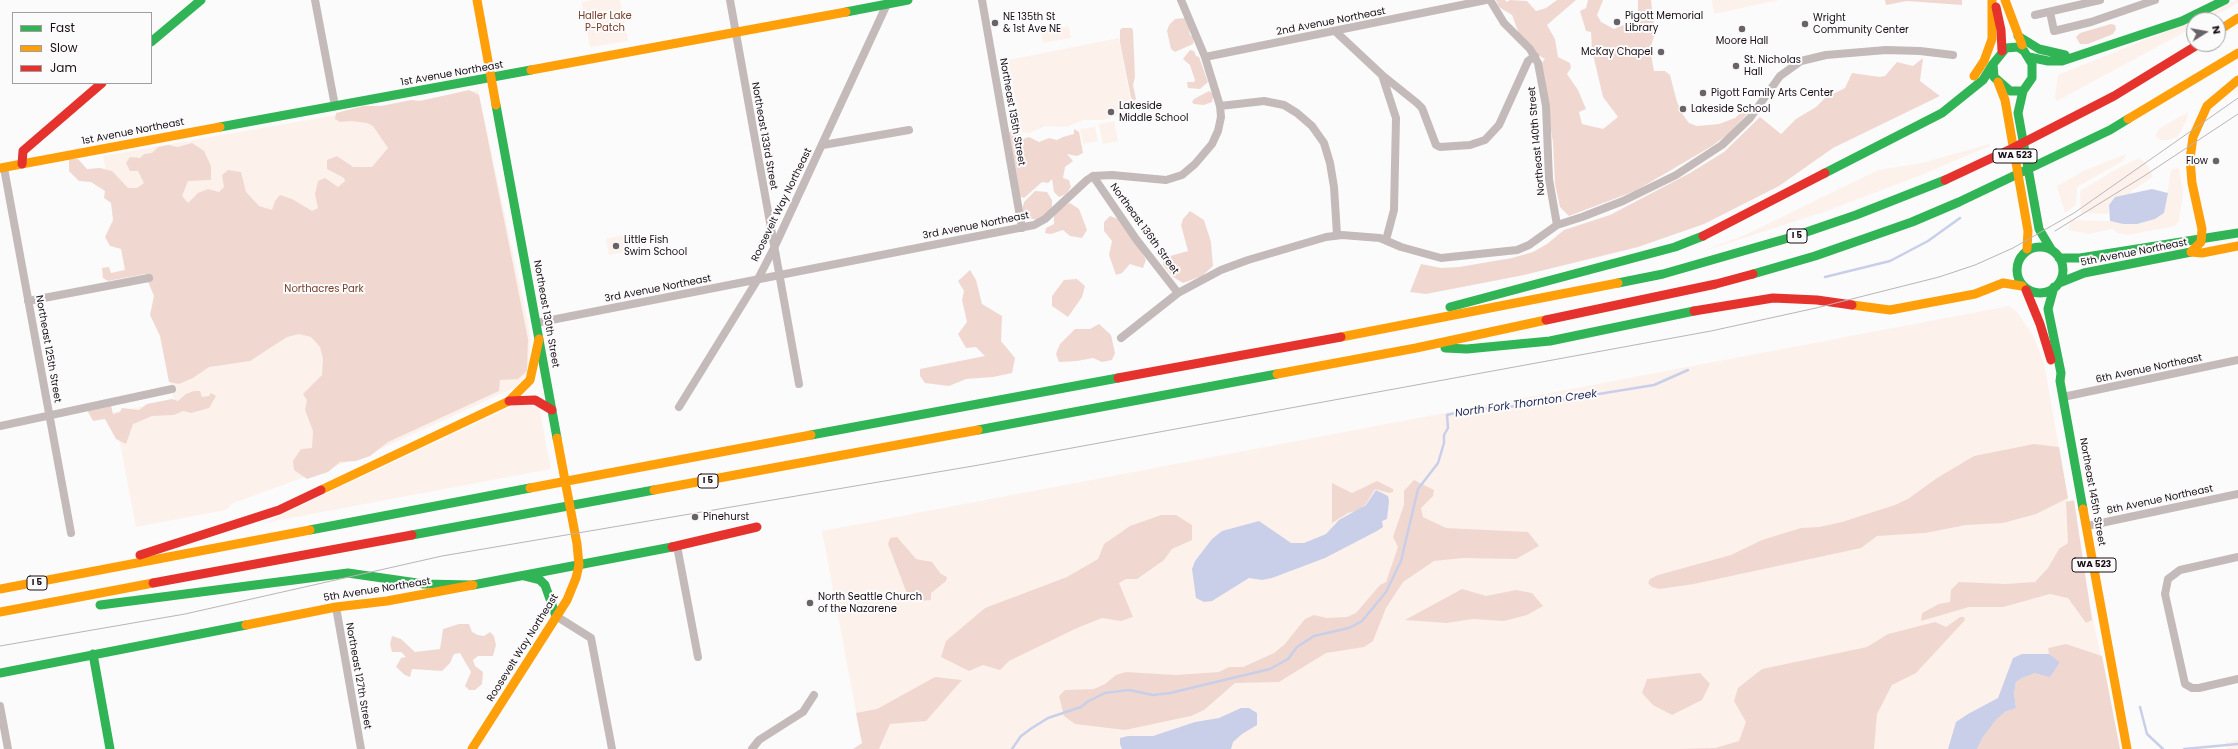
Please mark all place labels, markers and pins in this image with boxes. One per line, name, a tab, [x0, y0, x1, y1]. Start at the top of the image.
place label: Pigott Memorial Library	[1625, 10, 1703, 34]
place label: NE 135th St & 1st Ave NE	[1003, 11, 1061, 34]
place label: Wright Community Center	[1813, 12, 1909, 36]
marker: Pigott Memorial Library	[1612, 17, 1622, 27]
marker: NE 135th St & 1st Ave NE	[990, 18, 1000, 28]
marker: Wright Community Center	[1800, 19, 1810, 29]
marker: Moore Hall	[1737, 24, 1747, 34]
place label: Moore Hall	[1716, 35, 1768, 47]
place label: McKay Chapel	[1581, 46, 1653, 58]
marker: McKay Chapel	[1656, 47, 1666, 57]
place label: St. Nicholas Hall	[1744, 54, 1801, 78]
marker: St. Nicholas Hall	[1731, 61, 1741, 71]
place label: Pigott Family Arts Center	[1711, 87, 1834, 99]
marker: Pigott Family Arts Center	[1698, 88, 1708, 98]
place label: Lakeside Middle School	[1119, 100, 1189, 124]
place label: Lakeside School	[1691, 103, 1770, 115]
marker: Lakeside School	[1678, 104, 1688, 114]
marker: Lakeside Middle School	[1106, 107, 1116, 117]
place label: Flow	[2186, 155, 2208, 167]
marker: Flow	[2211, 156, 2221, 166]
place label: Little Fish Swim School	[624, 234, 687, 258]
marker: Little Fish Swim School	[611, 241, 621, 251]
place label: Pinehurst	[703, 511, 749, 523]
marker: Pinehurst	[690, 512, 700, 522]
place label: North Seattle Church of the Nazarene	[818, 591, 922, 614]
marker: North Seattle Church of the Nazarene	[805, 598, 815, 608]

